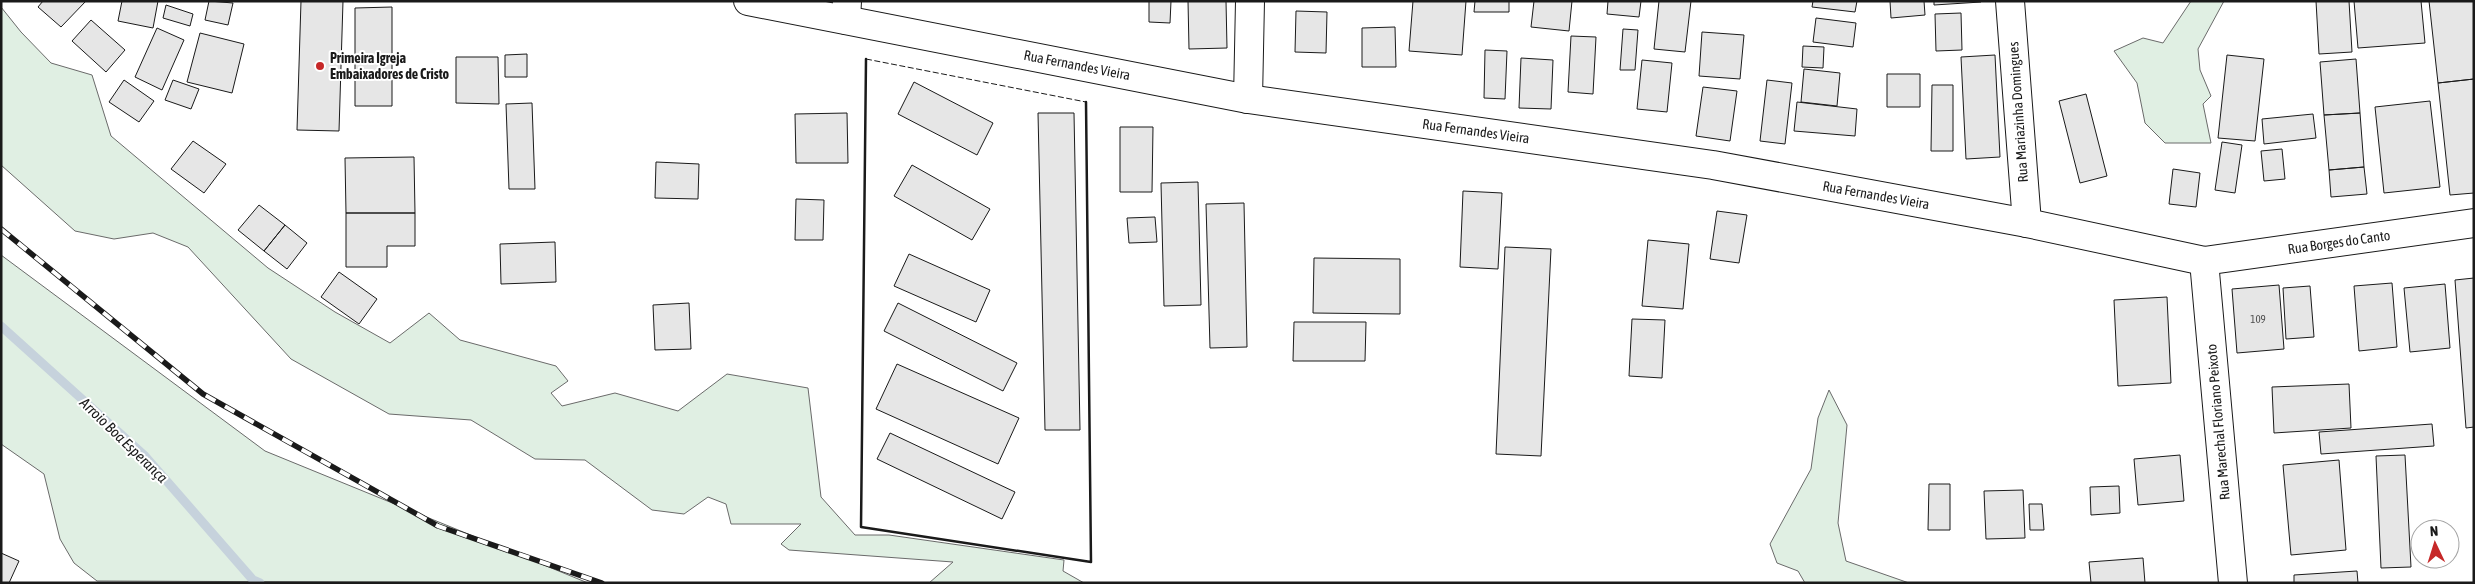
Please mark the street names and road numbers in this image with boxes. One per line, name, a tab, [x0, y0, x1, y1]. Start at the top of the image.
street label: Rua Mariazinha Domingues	[2005, 41, 2031, 183]
street label: Rua Fernandes Vieira	[1022, 47, 1132, 83]
street label: Rua Fernandes Vieira	[1421, 116, 1531, 146]
street label: Rua Fernandes Vieira	[1821, 178, 1931, 212]
street label: Rua Borges do Canto	[2287, 227, 2391, 257]
street label: Rua Marechal Floriano Peixoto	[2203, 343, 2233, 501]

